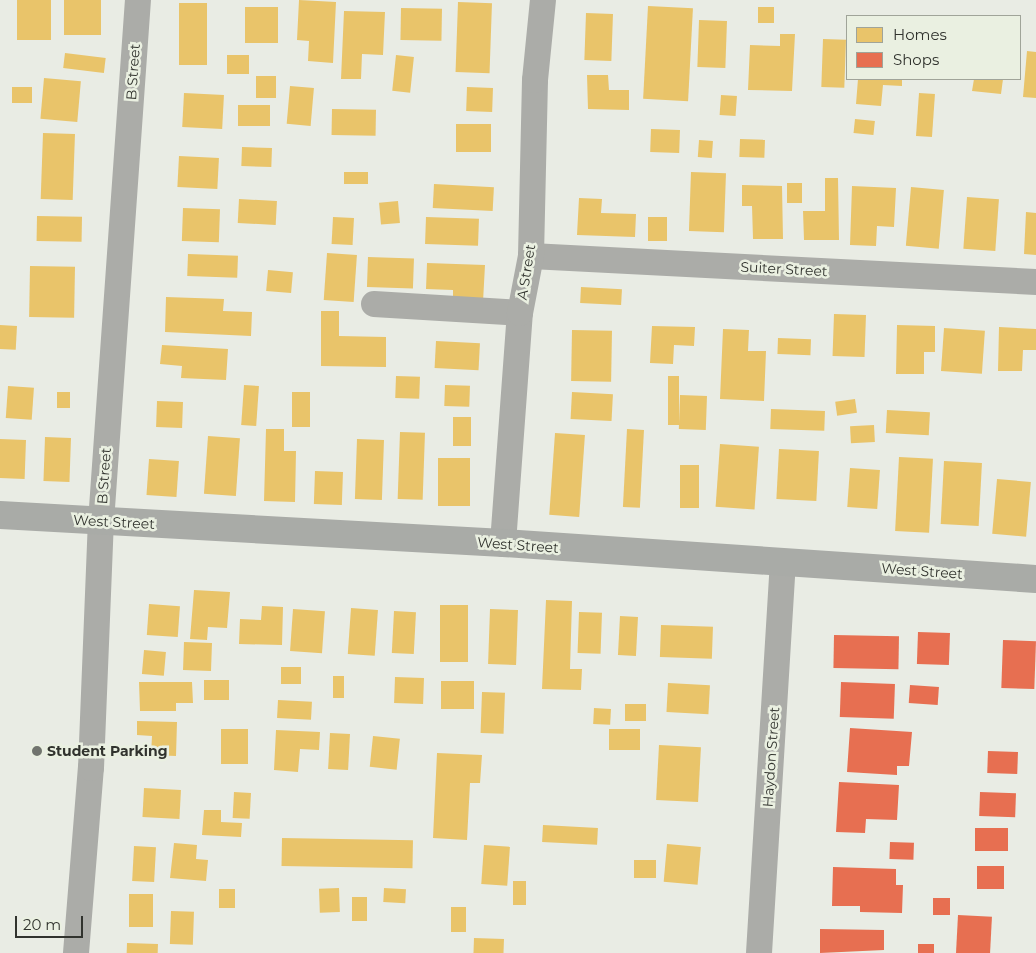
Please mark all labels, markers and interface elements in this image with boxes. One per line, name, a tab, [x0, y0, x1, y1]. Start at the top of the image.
legend	[846, 15, 1021, 80]
text: Homes	[893, 25, 947, 44]
street label: B Street	[123, 43, 143, 101]
text: Shops	[893, 50, 939, 69]
street label: A Street	[513, 243, 539, 301]
street label: Suiter Street	[740, 258, 828, 280]
street label: B Street	[94, 447, 114, 505]
street label: West Street	[73, 511, 155, 533]
street label: West Street	[477, 534, 559, 556]
street label: West Street	[881, 560, 963, 582]
street label: Haydon Street	[759, 706, 783, 808]
place label: Student Parking	[47, 743, 167, 759]
marker: Student Parking	[31, 745, 43, 757]
scale bar	[18, 906, 85, 938]
text: 20 m	[23, 915, 61, 934]

